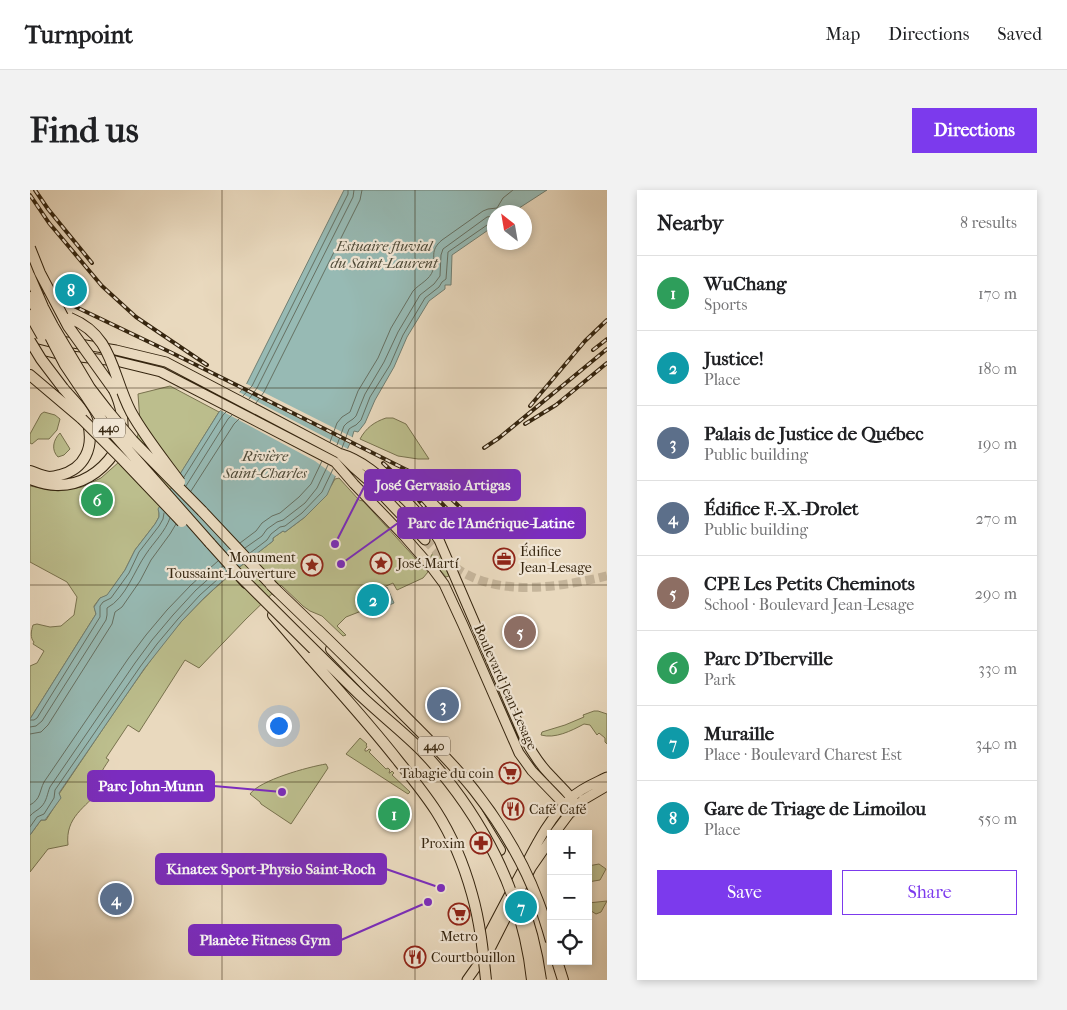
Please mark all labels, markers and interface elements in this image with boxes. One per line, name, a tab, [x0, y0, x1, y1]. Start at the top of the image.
text: Turnpoint	[25, 21, 133, 49]
text: Map	[826, 24, 860, 45]
text: Directions	[888, 24, 969, 45]
text: Saved	[997, 24, 1042, 45]
button: Directions	[912, 108, 1037, 153]
text: Find us	[30, 110, 139, 151]
north arrow	[487, 205, 532, 250]
text: Nearby	[657, 211, 723, 235]
text: 8 results	[960, 213, 1017, 232]
water label: Estuaire fluvial du Saint-Laurent	[330, 237, 439, 272]
pin: 8	[55, 271, 87, 309]
text: WuChang	[704, 273, 786, 295]
text: 1	[670, 284, 676, 303]
text: 170 m	[978, 284, 1017, 303]
text: Sports	[704, 295, 747, 314]
text: Justice!	[704, 348, 764, 370]
text: 2	[669, 359, 677, 378]
text: 180 m	[978, 359, 1017, 378]
text: Place	[704, 370, 740, 389]
road number: 440	[93, 418, 125, 438]
text: Palais de Justice de Québec	[704, 423, 924, 445]
text: 3	[670, 434, 676, 453]
text: 190 m	[977, 434, 1017, 453]
text: Public building	[704, 445, 808, 464]
water label: Rivière Saint-Charles	[222, 447, 307, 482]
callout: José Gervasio Artigas	[365, 470, 520, 500]
text: José Gervasio Artigas	[374, 476, 511, 494]
pin: 6	[81, 481, 113, 519]
text: Édifice F.-X.-Drolet	[704, 498, 859, 520]
callout: Parc de l'Amérique-Latine	[398, 508, 585, 538]
text: 4	[668, 509, 678, 528]
text: 270 m	[976, 509, 1017, 528]
text: Parc de l'Amérique-Latine	[407, 514, 575, 532]
text: Public building	[704, 520, 808, 539]
place label: Édifice Jean-Lesage	[519, 542, 592, 576]
office icon: Édifice Jean-Lesage	[492, 547, 516, 571]
place label: Monument Toussaint-Louverture	[167, 549, 296, 582]
place icon: José Martí	[369, 551, 393, 575]
place icon: Monument Toussaint-Louverture	[300, 553, 324, 577]
place label: José Martí	[396, 555, 459, 572]
text: CPE Les Petits Cheminots	[704, 573, 915, 595]
pin: 2	[357, 581, 389, 619]
text: 5	[670, 584, 676, 603]
text: 290 m	[975, 584, 1017, 603]
text: School · Boulevard Jean-Lesage	[704, 595, 914, 614]
pin: 5	[504, 613, 536, 651]
street label: Boulevard Jean-Lesage	[470, 622, 541, 753]
text: Parc D'Iberville	[704, 648, 833, 670]
text: 6	[669, 659, 677, 678]
text: 330 m	[978, 659, 1017, 678]
text: Park	[704, 670, 736, 689]
pin: 3	[427, 686, 459, 724]
your location	[266, 713, 292, 739]
text: Muraille	[704, 723, 774, 745]
text: 7	[669, 734, 677, 753]
text: 340 m	[975, 734, 1017, 753]
road number: 440	[418, 736, 450, 756]
text: Place · Boulevard Charest Est	[704, 745, 902, 764]
supermarket icon: Tabagie du coin	[498, 761, 522, 785]
place label: Tabagie du coin	[400, 765, 494, 782]
callout: Parc John-Munn	[88, 771, 214, 801]
text: Parc John-Munn	[98, 777, 204, 795]
pin: 1	[378, 795, 410, 833]
restaurant icon: Café Café	[501, 797, 525, 821]
text: Gare de Triage de Limoilou	[704, 798, 926, 820]
place label: Café Café	[529, 801, 587, 818]
text: 8	[669, 809, 677, 828]
text: 550 m	[978, 809, 1017, 828]
text: Place	[704, 820, 740, 839]
map controls	[547, 830, 592, 965]
button: +	[547, 830, 592, 875]
pharmacy icon: Proxim	[469, 831, 493, 855]
place label: Proxim	[421, 835, 465, 852]
callout: Kinatex Sport-Physio Saint-Roch	[156, 854, 386, 884]
text: Kinatex Sport-Physio Saint-Roch	[166, 860, 376, 878]
button: Save	[657, 870, 832, 915]
button: Share	[842, 870, 1017, 915]
button: −	[547, 875, 592, 920]
pin: 4	[100, 880, 132, 918]
pin: 7	[505, 888, 537, 926]
supermarket icon: Metro	[447, 902, 471, 926]
button: locate	[547, 920, 592, 965]
callout: Planète Fitness Gym	[189, 925, 341, 955]
place label: Metro	[440, 928, 478, 945]
text: Planète Fitness Gym	[199, 931, 331, 949]
restaurant icon: Courtbouillon	[403, 945, 427, 969]
place label: Courtbouillon	[431, 949, 516, 966]

